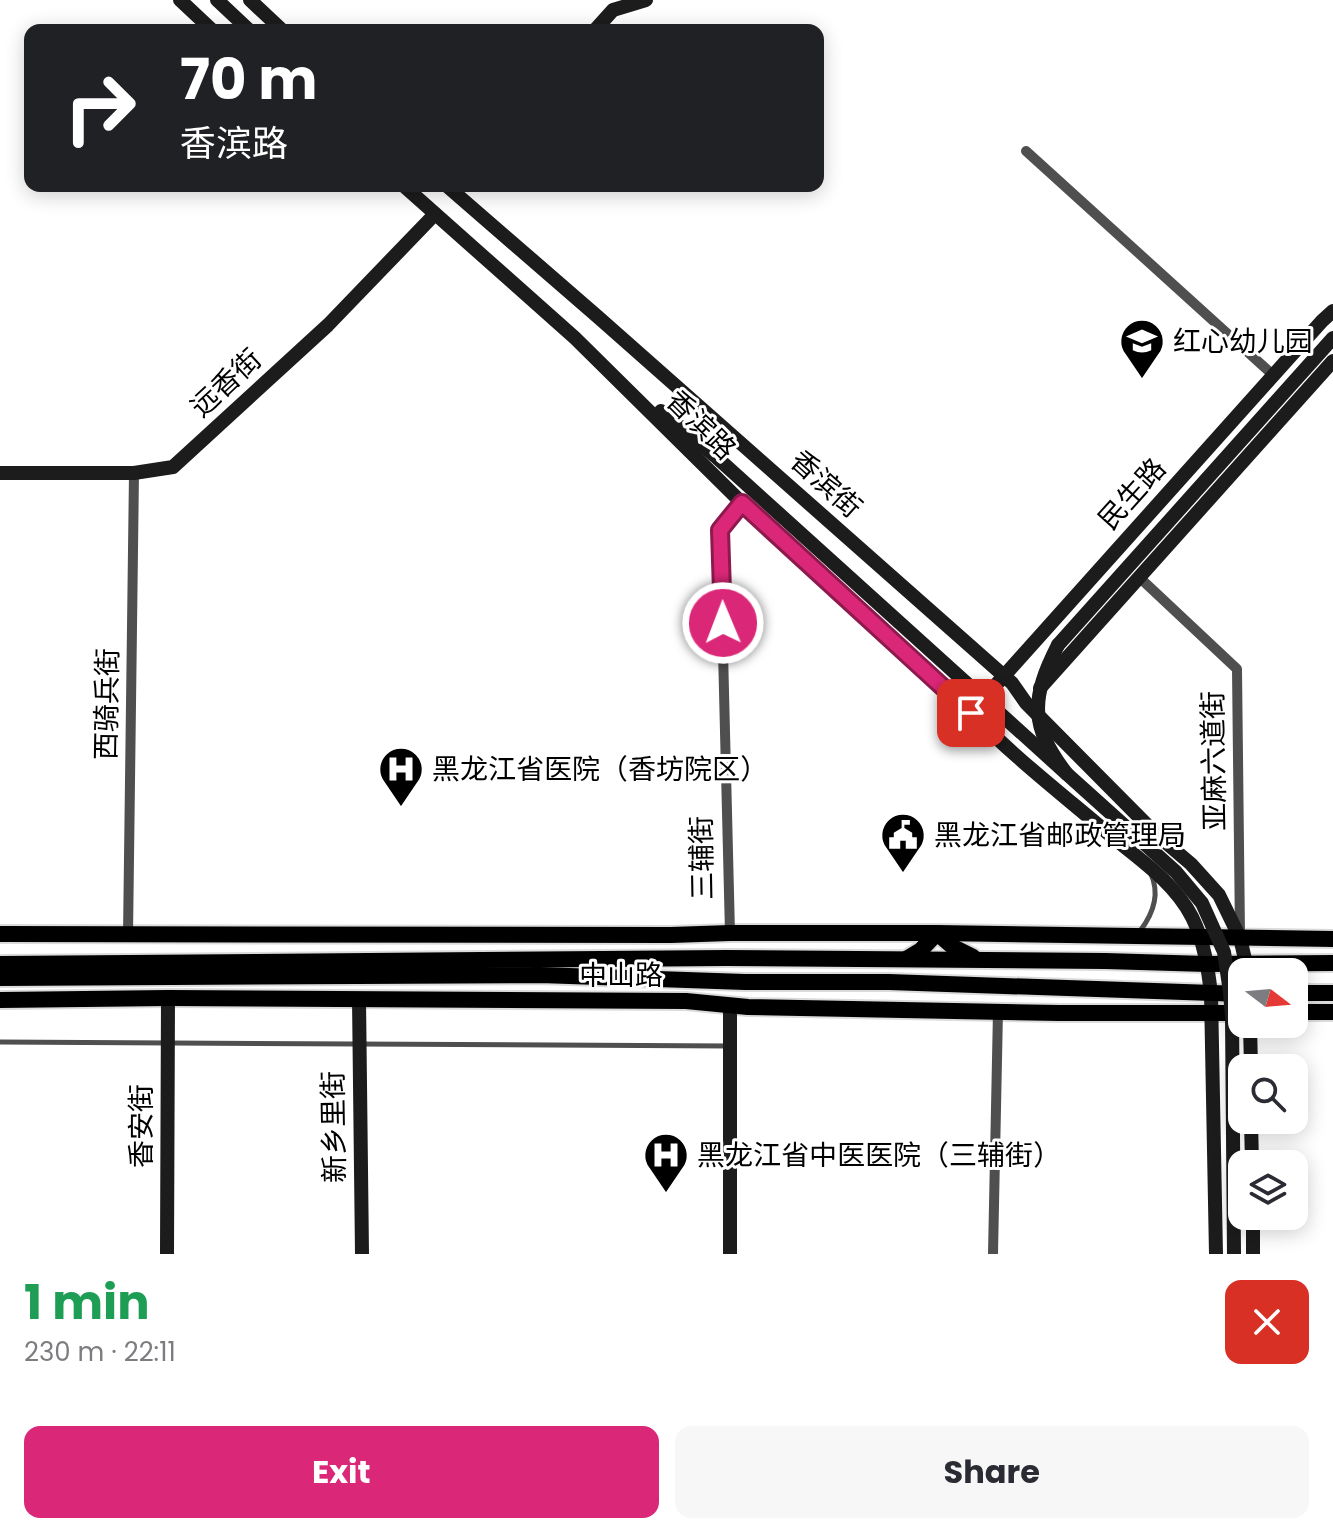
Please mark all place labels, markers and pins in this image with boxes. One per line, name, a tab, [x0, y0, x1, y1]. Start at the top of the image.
school or university icon: 红心幼儿园	[1118, 317, 1166, 380]
place label: 红心幼儿园	[1173, 322, 1313, 361]
pin	[937, 679, 1005, 747]
hospital icon: 黑龙江省医院（香坊院区）	[377, 745, 425, 808]
place label: 黑龙江省医院（香坊院区）	[432, 750, 768, 789]
public building icon: 黑龙江省邮政管理局	[879, 811, 927, 874]
place label: 黑龙江省邮政管理局	[934, 816, 1186, 855]
hospital icon: 黑龙江省中医医院（三辅街）	[642, 1131, 690, 1194]
place label: 黑龙江省中医医院（三辅街）	[697, 1136, 1061, 1175]

